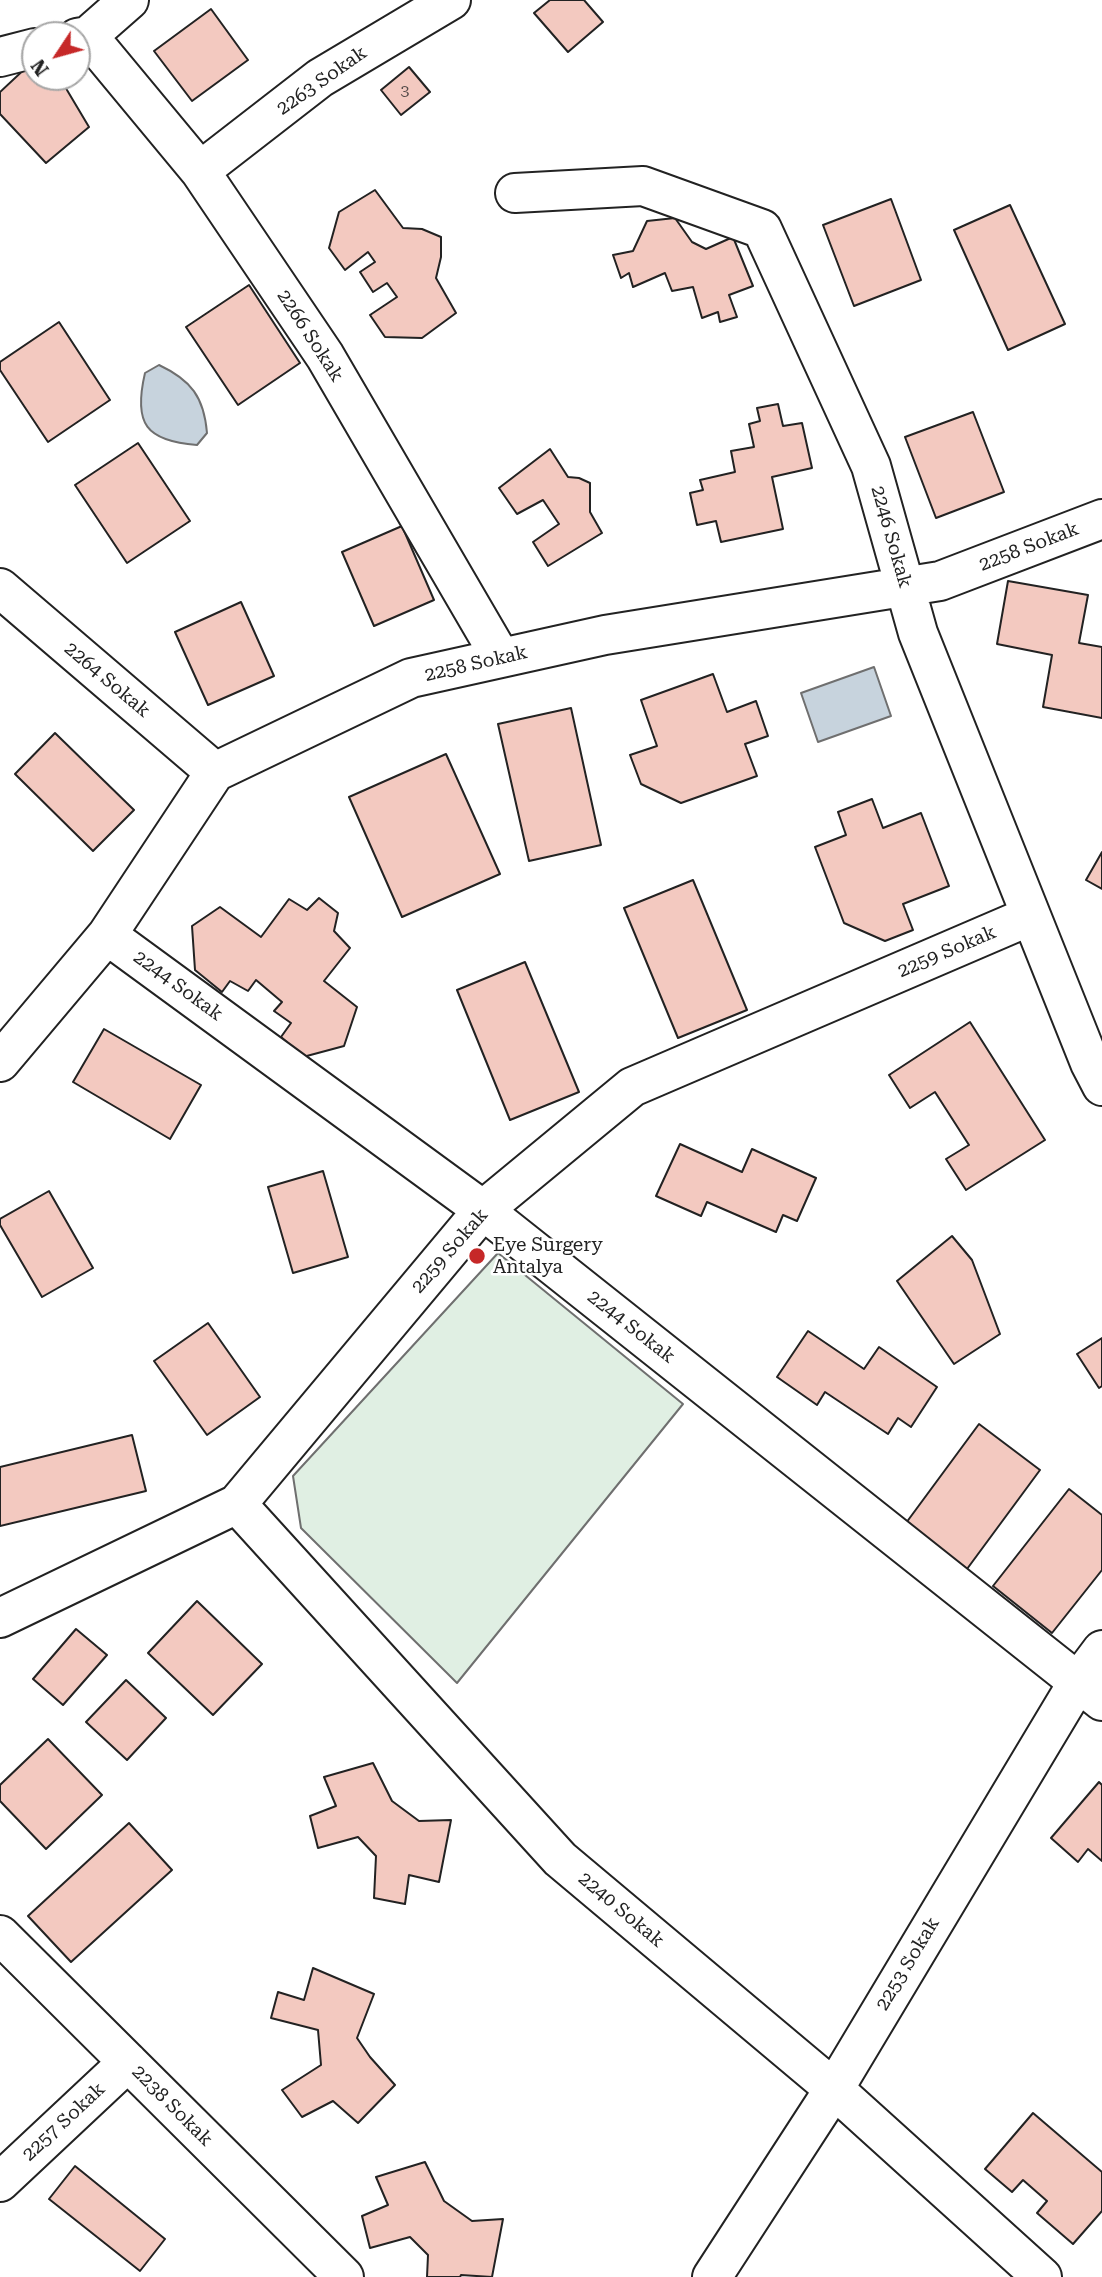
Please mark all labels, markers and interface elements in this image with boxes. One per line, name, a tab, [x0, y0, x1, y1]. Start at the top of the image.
north arrow	[21, 21, 91, 91]
street label: 2263 Sokak	[273, 42, 371, 120]
text: N	[27, 55, 54, 80]
house number: 3	[401, 81, 409, 101]
street label: 2266 Sokak	[272, 286, 348, 386]
street label: 2246 Sokak	[866, 483, 916, 591]
street label: 2258 Sokak	[976, 518, 1082, 576]
street label: 2264 Sokak	[60, 638, 154, 722]
street label: 2258 Sokak	[422, 641, 530, 687]
street label: 2259 Sokak	[894, 921, 1000, 983]
street label: 2244 Sokak	[129, 946, 227, 1026]
street label: 2259 Sokak	[407, 1204, 493, 1298]
place label: Eye Surgery Antalya	[493, 1234, 603, 1278]
marker: Eye Surgery Antalya	[467, 1246, 487, 1266]
street label: 2244 Sokak	[583, 1286, 679, 1368]
street label: 2240 Sokak	[574, 1868, 668, 1952]
street label: 2253 Sokak	[871, 1913, 945, 2015]
street label: 2238 Sokak	[127, 2061, 217, 2151]
street label: 2257 Sokak	[18, 2078, 110, 2166]

